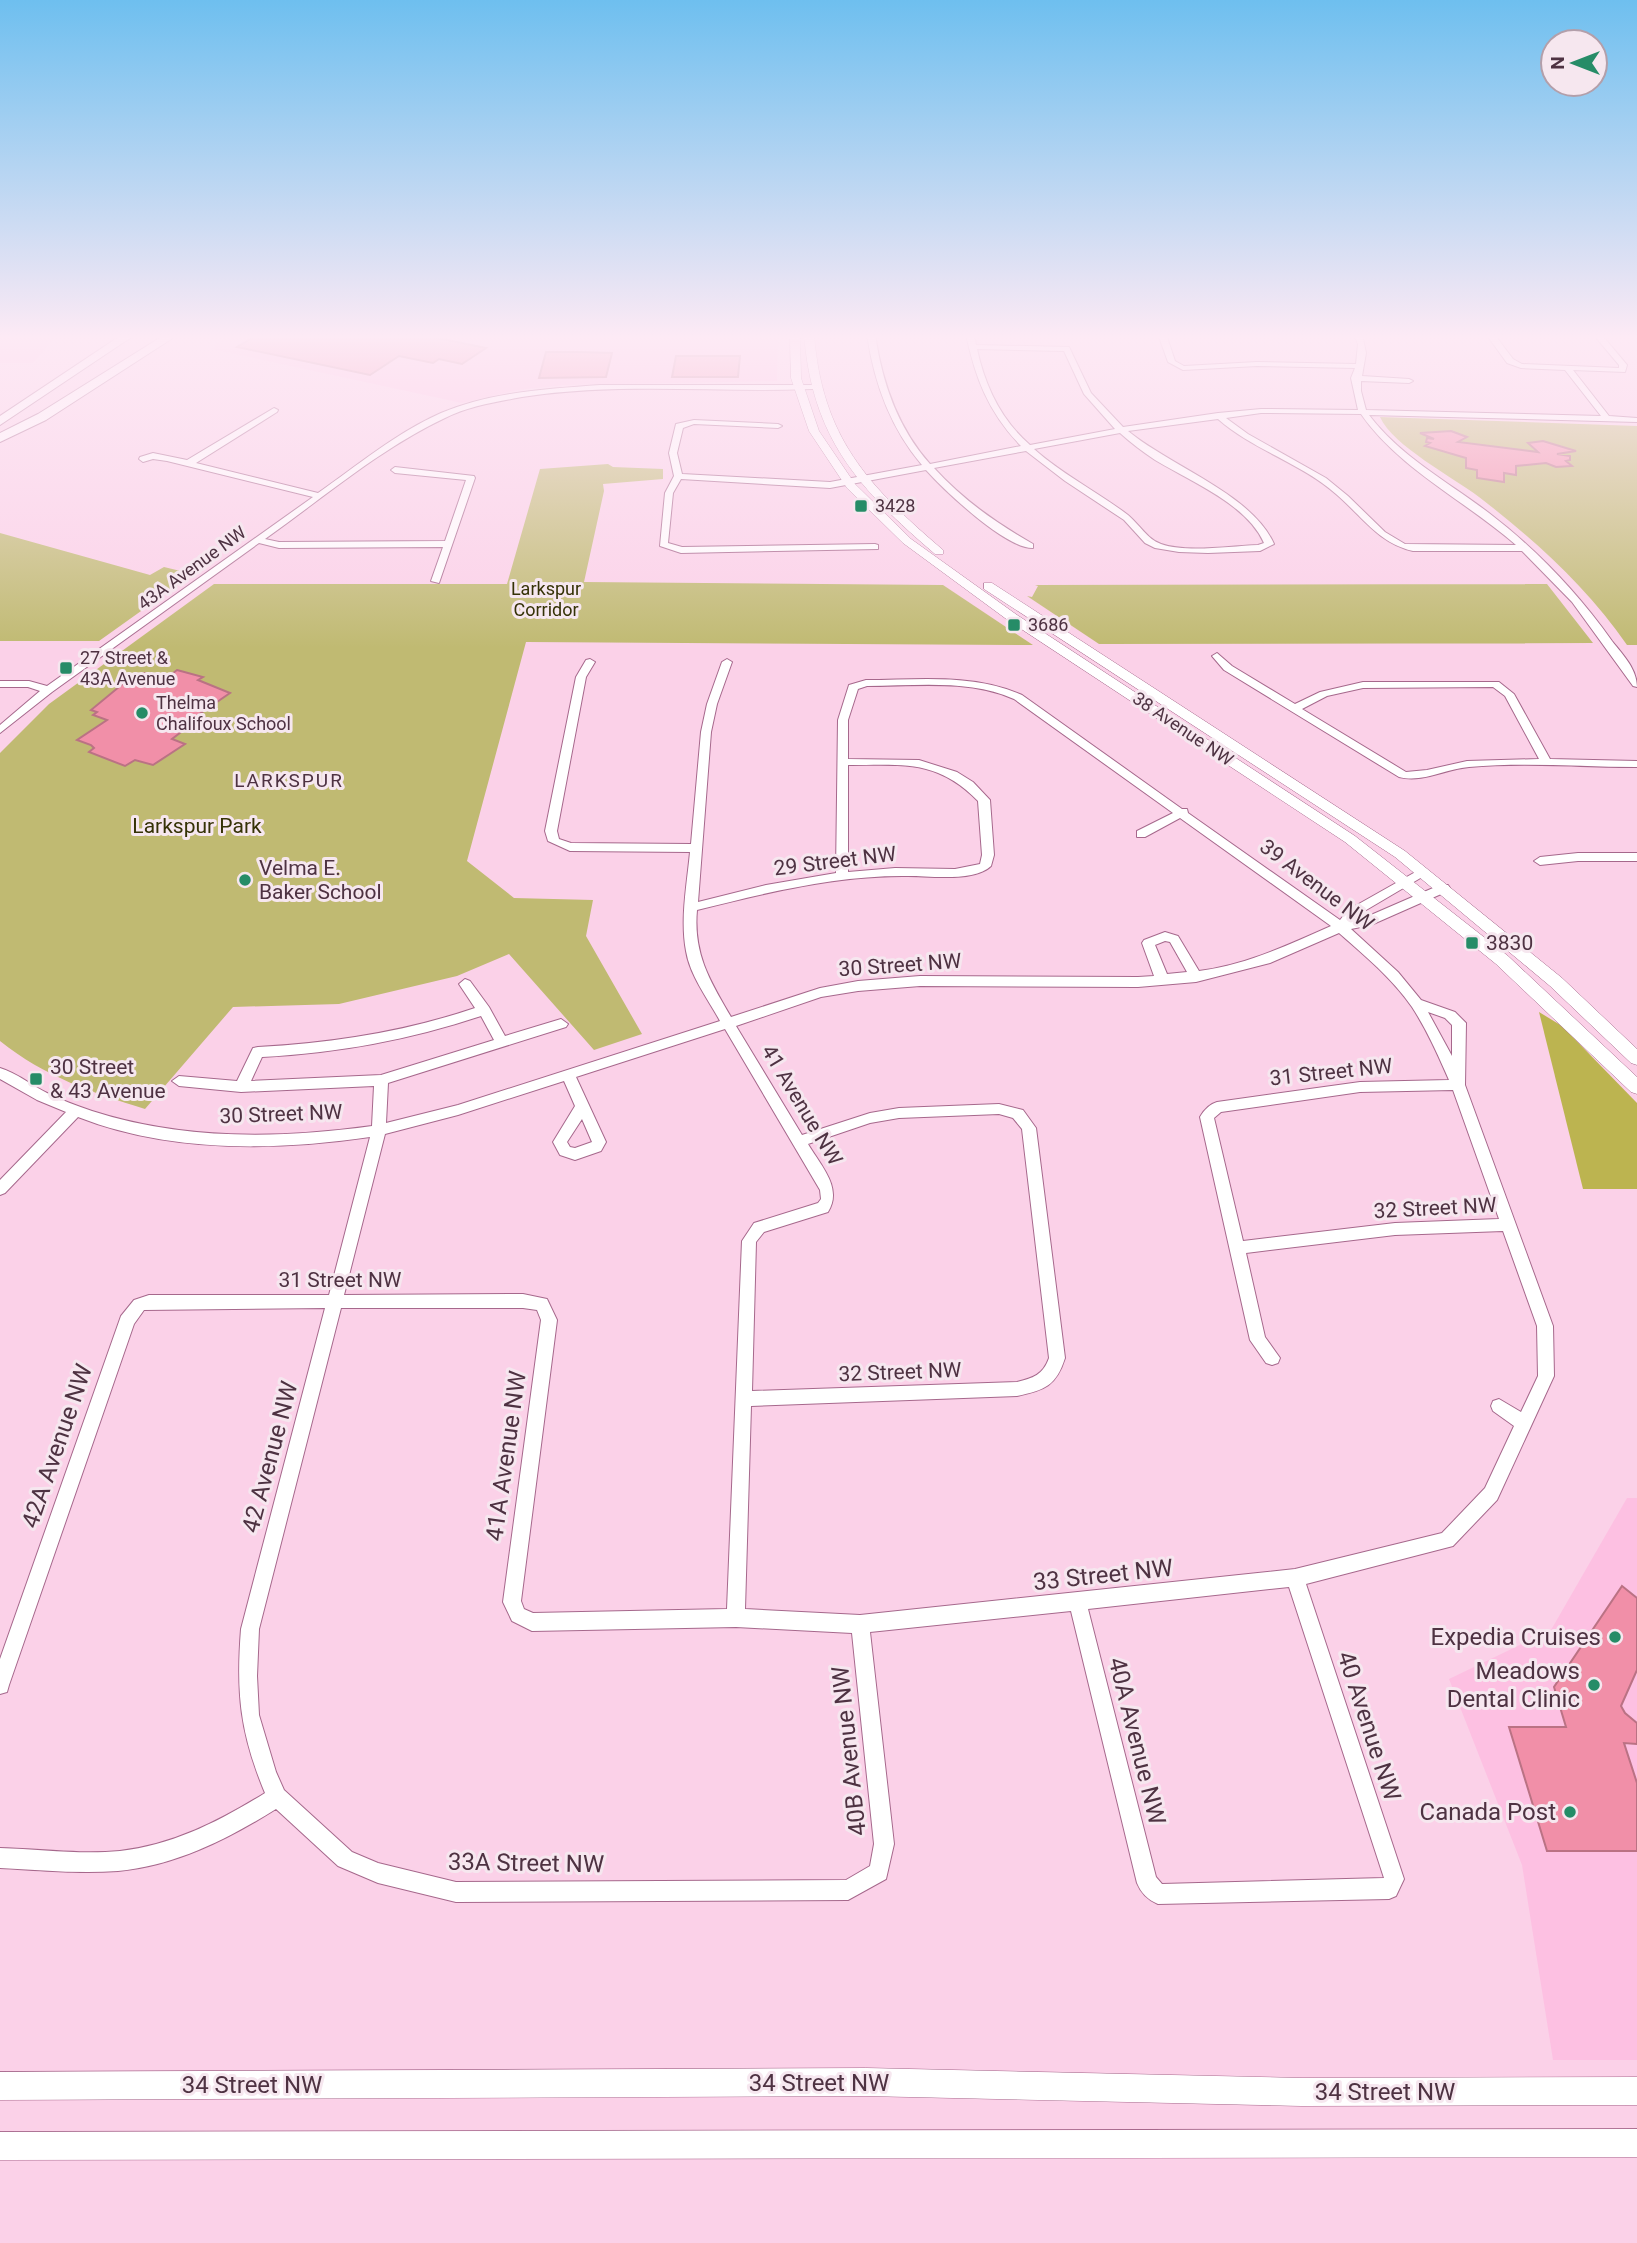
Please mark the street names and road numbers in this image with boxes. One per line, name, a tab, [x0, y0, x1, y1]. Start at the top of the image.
street label: 43A Avenue NW	[134, 521, 250, 614]
street label: 38 Avenue NW	[1129, 687, 1238, 770]
street label: 39 Avenue NW	[1255, 834, 1379, 936]
street label: 29 Street NW	[772, 842, 898, 880]
street label: 30 Street NW	[838, 949, 963, 981]
street label: 41 Avenue NW	[757, 1040, 848, 1170]
street label: 31 Street NW	[1269, 1054, 1394, 1090]
street label: 30 Street NW	[219, 1100, 343, 1128]
street label: 32 Street NW	[1373, 1193, 1497, 1223]
street label: 31 Street NW	[278, 1268, 402, 1292]
street label: 32 Street NW	[838, 1358, 962, 1386]
street label: 42A Avenue NW	[16, 1360, 98, 1532]
street label: 41A Avenue NW	[480, 1369, 532, 1543]
street label: 42 Avenue NW	[236, 1378, 304, 1536]
street label: 33 Street NW	[1032, 1554, 1174, 1596]
street label: 40 Avenue NW	[1332, 1648, 1406, 1804]
street label: 40A Avenue NW	[1103, 1654, 1171, 1828]
street label: 40B Avenue NW	[826, 1665, 872, 1837]
street label: 33A Street NW	[448, 1848, 604, 1878]
street label: 34 Street NW	[749, 2069, 889, 2097]
street label: 34 Street NW	[182, 2071, 322, 2099]
street label: 34 Street NW	[1315, 2078, 1455, 2106]

